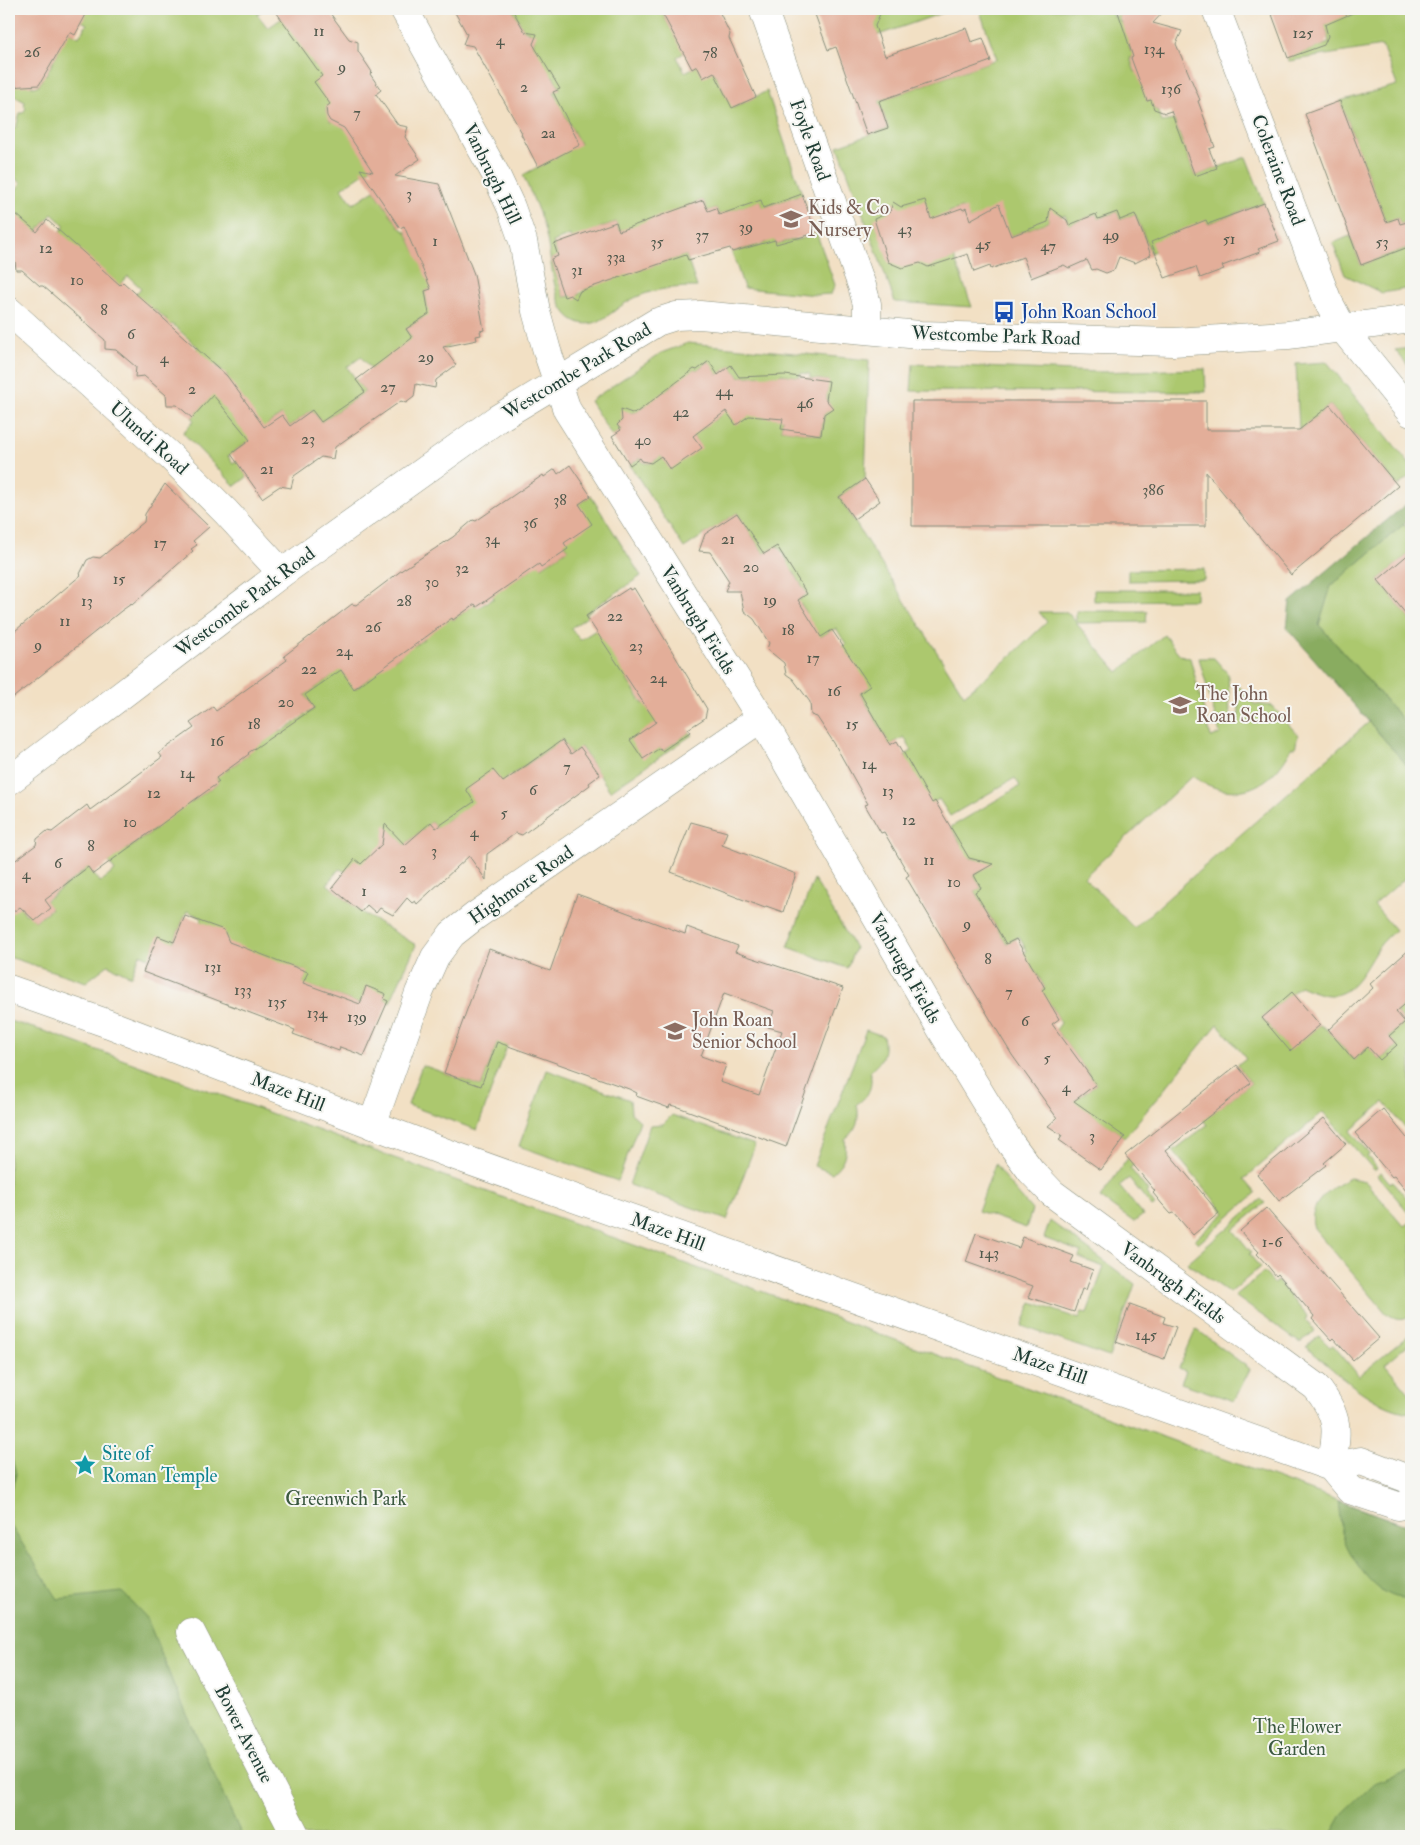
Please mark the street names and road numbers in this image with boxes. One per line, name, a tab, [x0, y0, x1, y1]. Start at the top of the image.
street label: Foyle Road	[784, 96, 836, 185]
street label: Coleraine Road	[1246, 111, 1310, 230]
street label: Vanbrugh Hill	[457, 120, 527, 228]
street label: Westcombe Park Road	[497, 317, 656, 425]
street label: Westcombe Park Road	[910, 321, 1082, 351]
street label: Ulundi Road	[104, 396, 194, 480]
street label: Westcombe Park Road	[169, 541, 320, 663]
street label: Vanbrugh Fields	[655, 561, 741, 679]
street label: Highmore Road	[464, 840, 579, 930]
street label: Vanbrugh Fields	[864, 908, 946, 1028]
street label: Maze Hill	[247, 1067, 329, 1117]
street label: Maze Hill	[627, 1207, 709, 1257]
street label: Vanbrugh Fields	[1116, 1237, 1230, 1329]
street label: Maze Hill	[1009, 1342, 1091, 1390]
street label: Bower Avenue	[209, 1681, 279, 1787]

